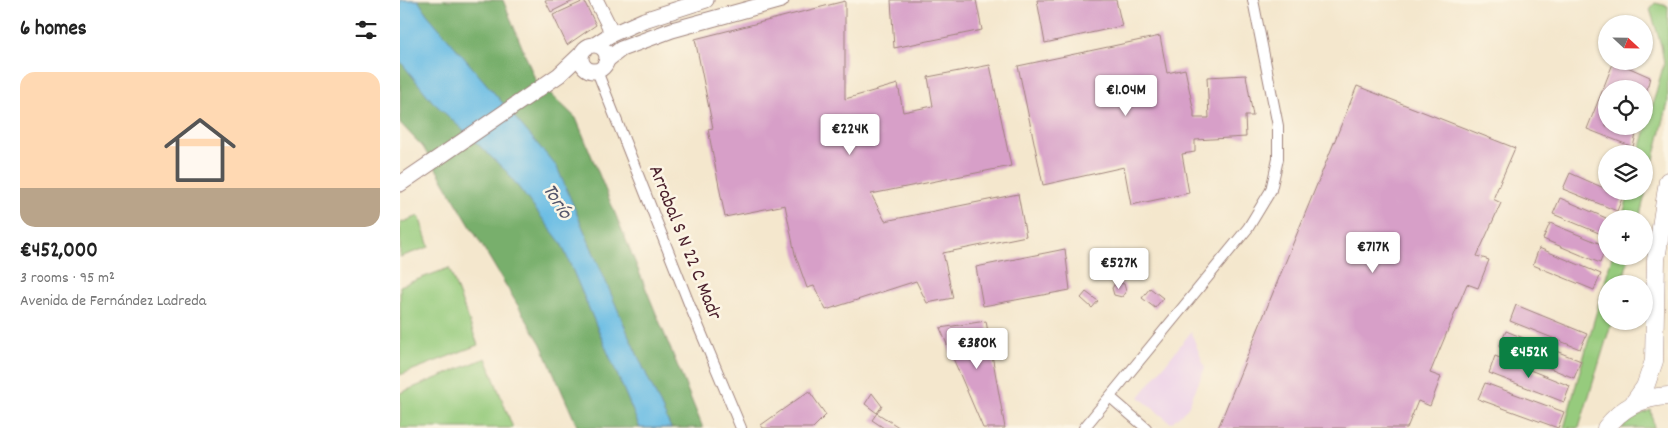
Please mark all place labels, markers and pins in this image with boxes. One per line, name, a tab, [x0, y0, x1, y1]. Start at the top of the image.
pin: €1.04M	[1085, 74, 1167, 117]
pin: €224K	[815, 114, 885, 156]
pin: €717K	[1338, 232, 1408, 274]
pin: €527K	[1084, 248, 1154, 290]
pin: €380K	[942, 328, 1012, 370]
pin: €452K	[1494, 336, 1564, 379]

